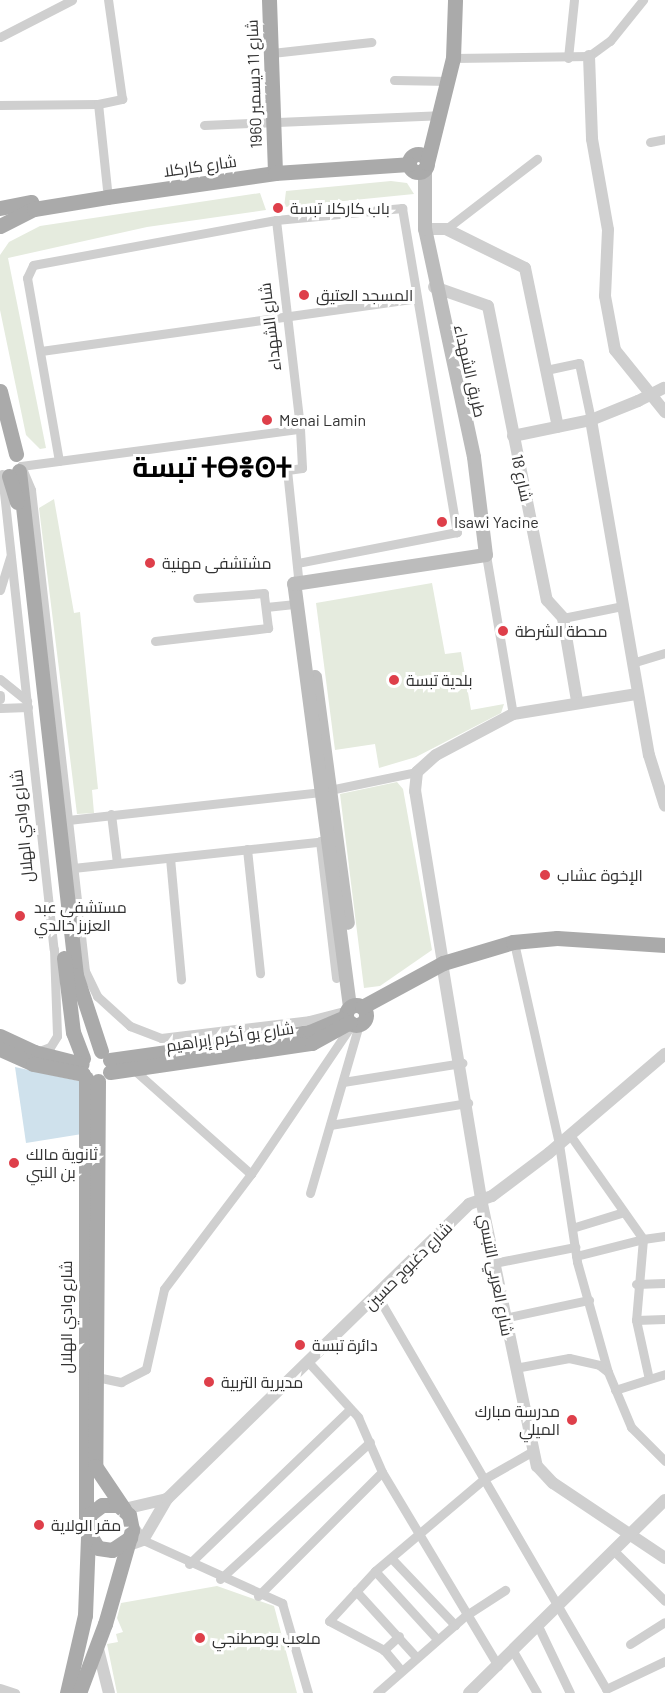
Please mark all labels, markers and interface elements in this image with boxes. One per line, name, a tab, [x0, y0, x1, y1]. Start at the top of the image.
street label: شارع 11 ديسمبر 1960	[242, 19, 266, 149]
street label: شارع كاركلا	[162, 151, 238, 181]
place label: باب كاركلا تبسة	[290, 198, 390, 218]
marker: باب كاركلا تبسة	[271, 201, 285, 215]
street label: شارع الشهداء	[255, 282, 285, 372]
place label: المسجد العتيق	[316, 285, 413, 305]
marker: المسجد العتيق	[297, 288, 311, 302]
street label: طريق الشهداء	[450, 323, 490, 419]
place label: Menai Lamin	[279, 410, 366, 430]
marker: Menai Lamin	[260, 413, 274, 427]
district label: تبسة ⵜⴱⴻⵙⵜ	[132, 449, 292, 483]
street label: شارع 18	[508, 452, 536, 504]
place label: Isawi Yacine	[454, 512, 539, 532]
marker: Isawi Yacine	[435, 515, 449, 529]
place label: مشتشفى مهنية	[162, 553, 272, 573]
marker: مشتشفى مهنية	[143, 556, 157, 570]
place label: محطة الشرطة	[515, 621, 607, 641]
marker: محطة الشرطة	[496, 624, 510, 638]
place label: بلدية تبسة	[406, 670, 472, 690]
marker: بلدية تبسة	[387, 673, 401, 687]
street label: شارع وادي الهلال	[7, 769, 37, 883]
place label: الإخوة عشاب	[557, 865, 643, 885]
marker: الإخوة عشاب	[538, 868, 552, 882]
place label: مستشفى عبد العزبز خالدي	[34, 897, 127, 935]
marker: مستشفى عبد العزبز خالدي	[11, 907, 29, 925]
street label: شارع بو أكرم إبراهيم	[165, 1019, 295, 1055]
place label: ثانوية مالك بن النبي	[26, 1144, 98, 1182]
marker: ثانوية مالك بن النبي	[7, 1156, 21, 1170]
street label: شارع العربي التبسي	[475, 1212, 517, 1338]
street label: شارع دغبوج حسين	[360, 1218, 456, 1314]
street label: شارع وادي الهلال	[56, 1260, 76, 1374]
place label: دائرة تبسة	[312, 1335, 378, 1355]
marker: دائرة تبسة	[293, 1338, 307, 1352]
place label: مديرية التربية	[221, 1372, 303, 1392]
marker: مديرية التربية	[202, 1375, 216, 1389]
place label: مدرسة مبارك الميلي	[475, 1401, 560, 1439]
marker: مدرسة مبارك الميلي	[565, 1413, 579, 1427]
place label: مقر الولاية	[51, 1515, 121, 1535]
marker: مقر الولاية	[32, 1518, 46, 1532]
place label: ملعب بوصطنجي	[212, 1628, 321, 1648]
marker: ملعب بوصطنجي	[193, 1631, 207, 1645]

